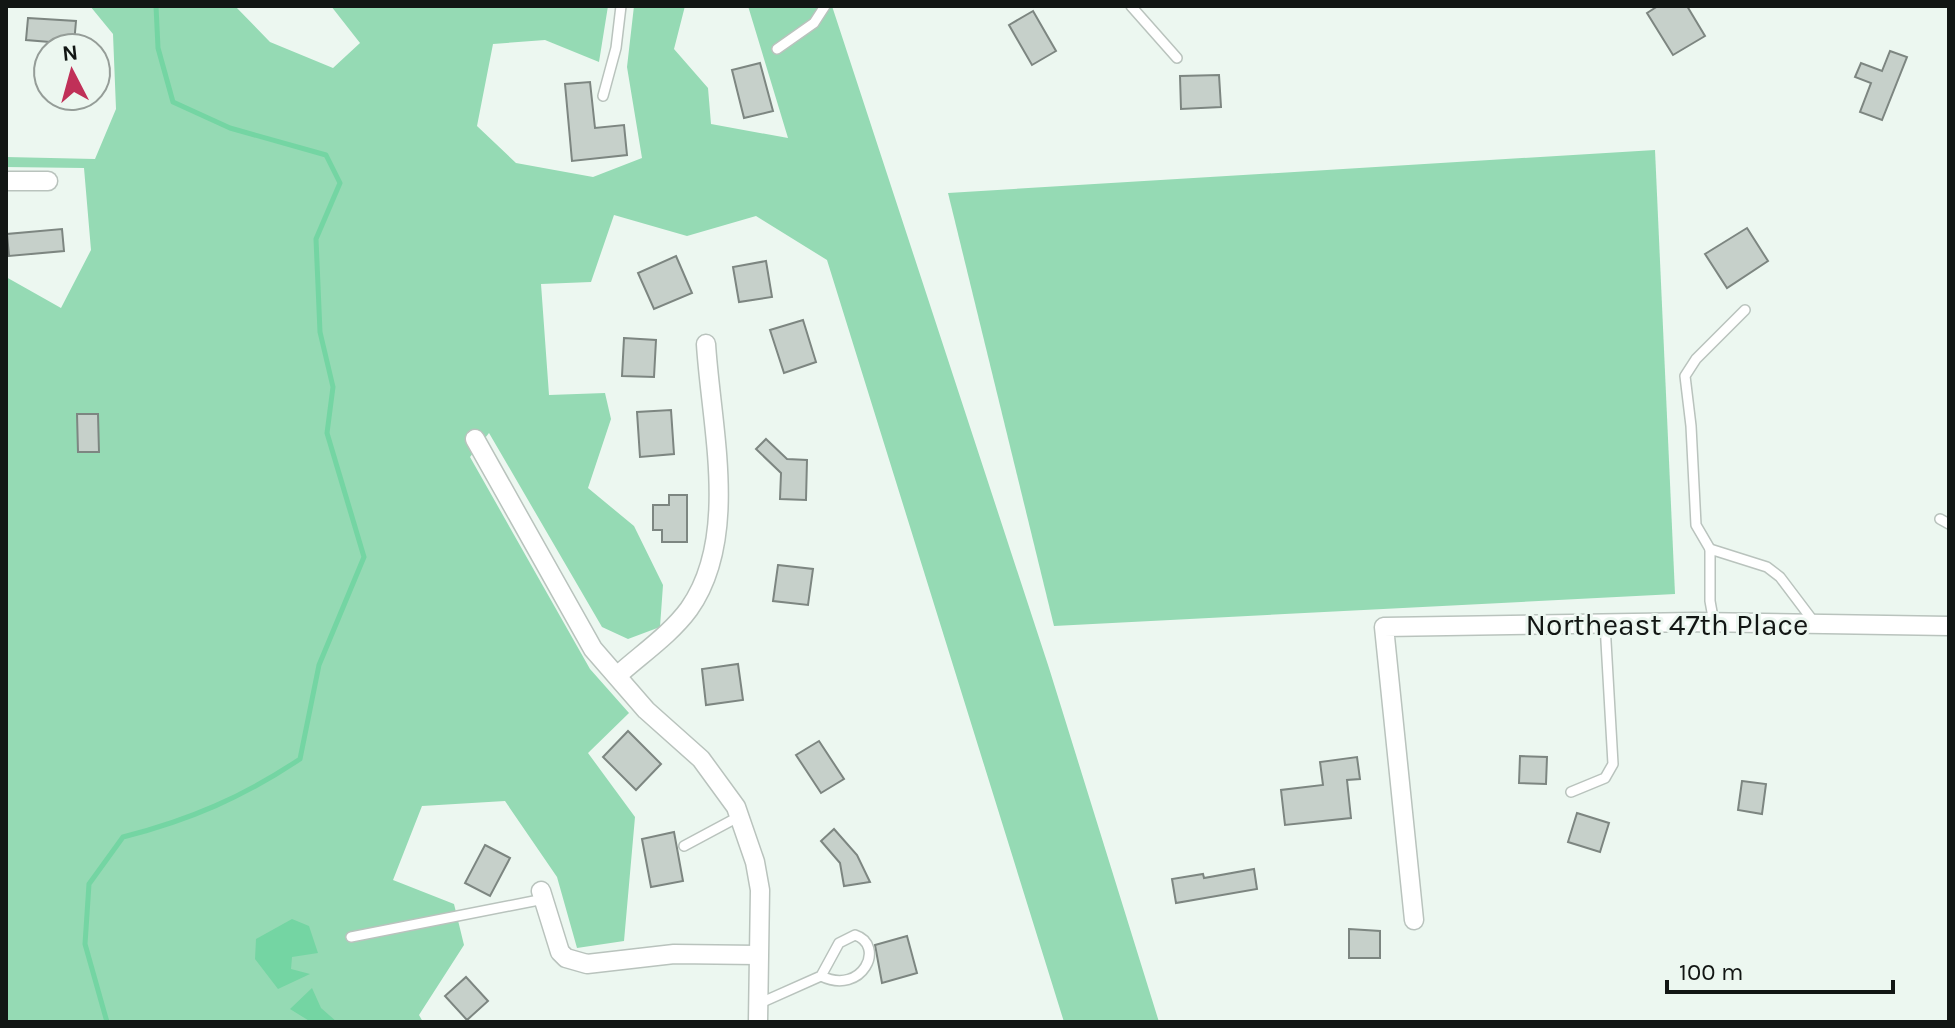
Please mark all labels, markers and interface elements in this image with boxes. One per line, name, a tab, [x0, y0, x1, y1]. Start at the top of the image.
north arrow	[32, 32, 112, 112]
text: N	[61, 39, 79, 67]
street label: Northeast 47th Place	[1526, 607, 1809, 643]
scale bar	[1667, 944, 1893, 994]
text: 100 m	[1679, 958, 1744, 986]

